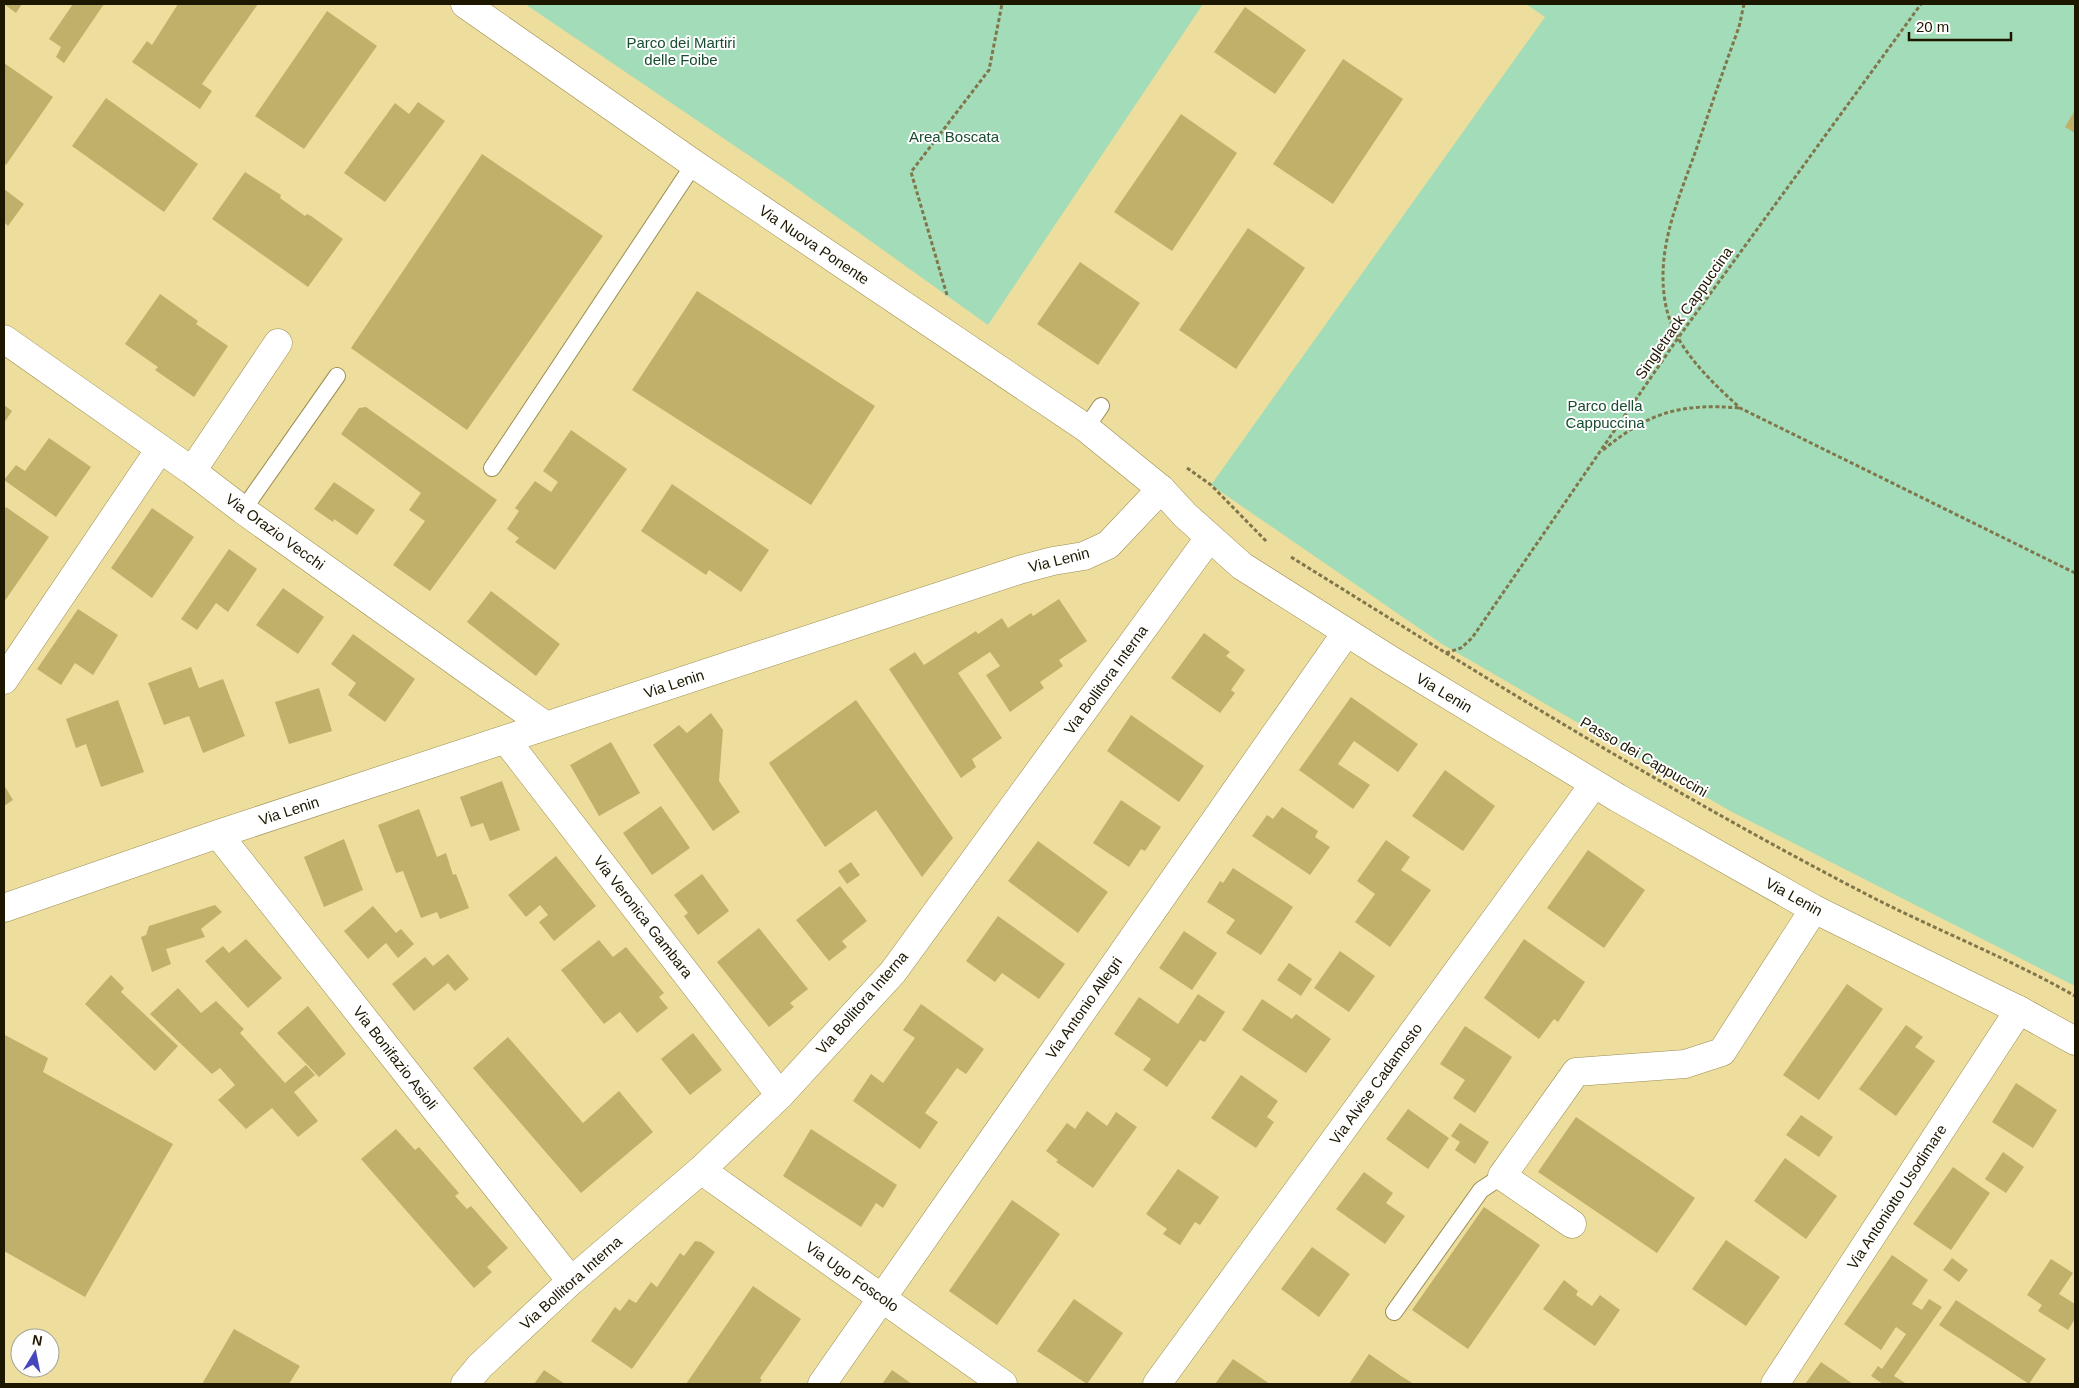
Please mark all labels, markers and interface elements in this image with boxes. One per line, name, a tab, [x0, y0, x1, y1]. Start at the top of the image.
scale bar	[1909, 10, 2012, 42]
text: 20 m	[1916, 18, 1949, 35]
park label: Parco dei Martiri delle Foibe	[626, 34, 736, 68]
park label: Area Boscata	[909, 128, 1000, 145]
street label: Via Nuova Ponente	[756, 201, 873, 288]
street label: Singletrack Cappuccina	[1631, 243, 1736, 382]
park label: Parco della Cappuccina	[1565, 397, 1645, 431]
street label: Via Orazio Vecchi	[223, 490, 328, 573]
street label: Via Lenin	[1027, 544, 1091, 575]
street label: Via Bollitora Interna	[1060, 621, 1151, 738]
street label: Via Lenin	[642, 666, 706, 701]
street label: Via Lenin	[1413, 669, 1475, 716]
street label: Passo dei Cappuccini	[1578, 713, 1711, 800]
street label: Via Lenin	[257, 793, 321, 828]
street label: Via Veronica Gambara	[590, 852, 697, 982]
street label: Via Lenin	[1763, 874, 1826, 919]
street label: Via Bollitora Interna	[812, 947, 911, 1058]
street label: Via Antonio Allegri	[1042, 953, 1125, 1062]
street label: Via Bonifazio Asioli	[350, 1003, 441, 1113]
street label: Via Alvise Cadamosto	[1326, 1020, 1425, 1148]
street label: Via Antoniotto Usodimare	[1843, 1121, 1950, 1272]
street label: Via Bollitora Interna	[516, 1232, 625, 1333]
street label: Via Ugo Foscolo	[802, 1238, 902, 1315]
north arrow	[10, 1328, 60, 1378]
text: N	[31, 1331, 44, 1349]

